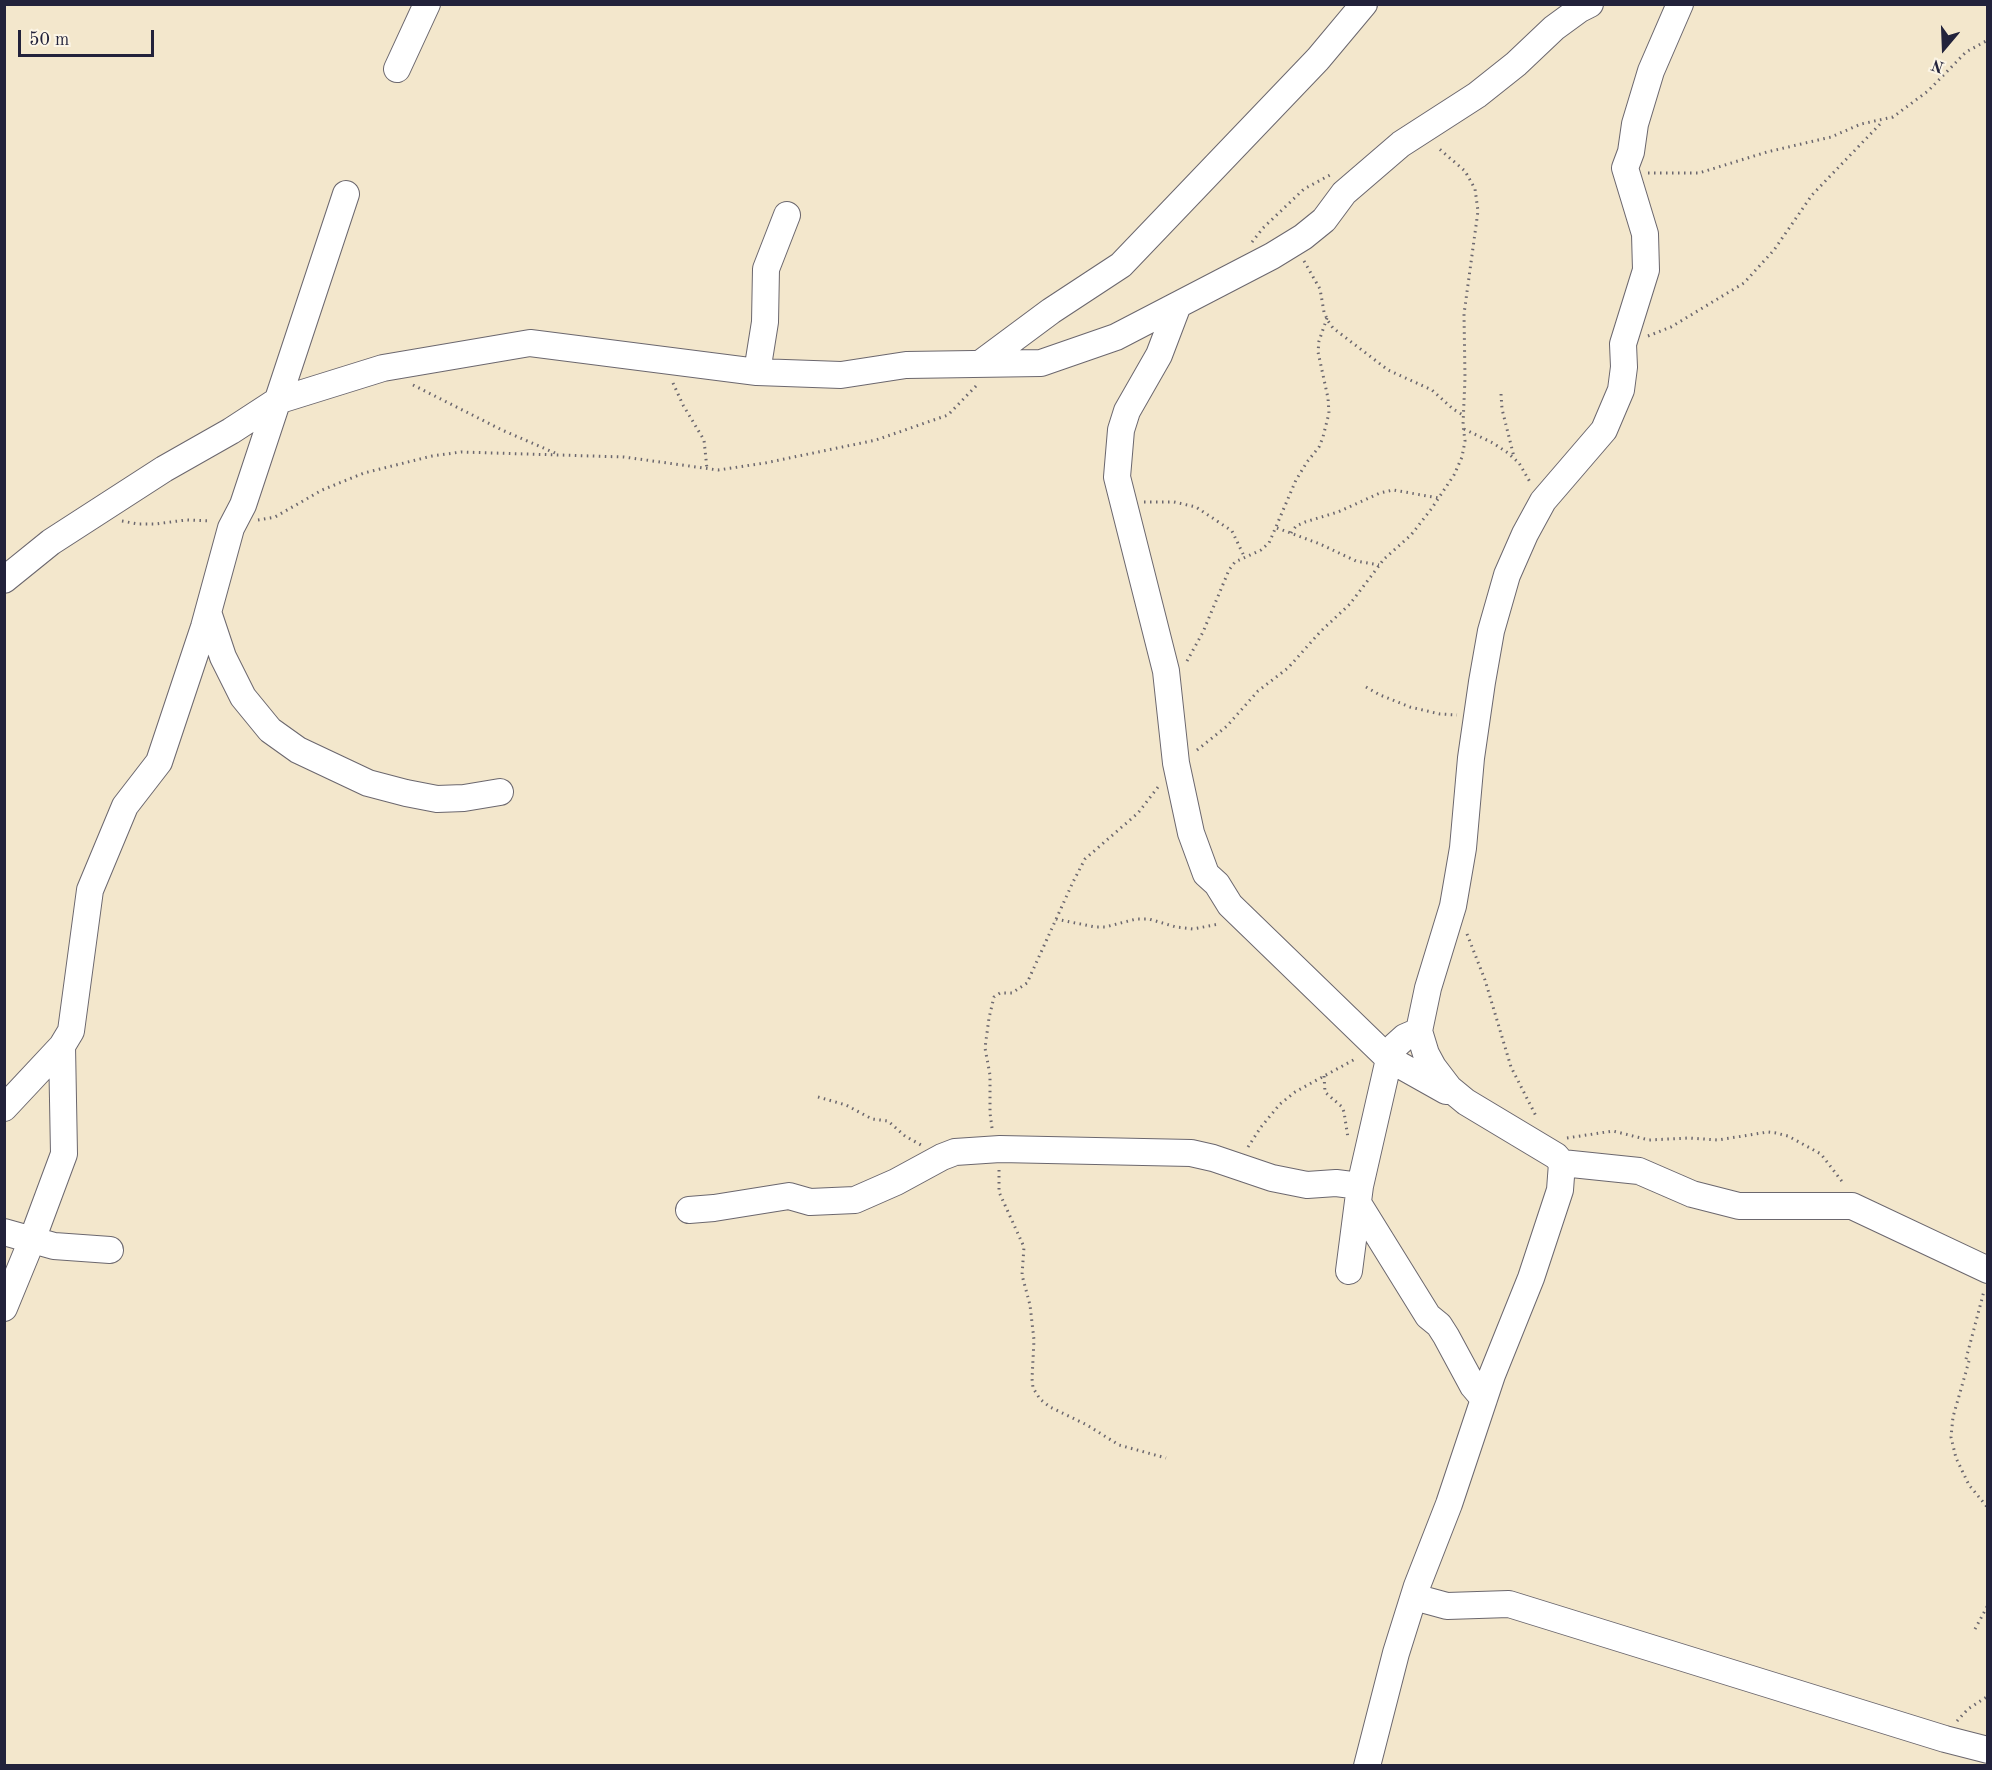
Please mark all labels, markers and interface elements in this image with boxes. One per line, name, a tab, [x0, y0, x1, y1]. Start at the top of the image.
scale bar	[21, 18, 158, 56]
north arrow	[1914, 18, 1974, 78]
text: 50 m	[29, 31, 69, 49]
text: N	[1930, 55, 1947, 75]

